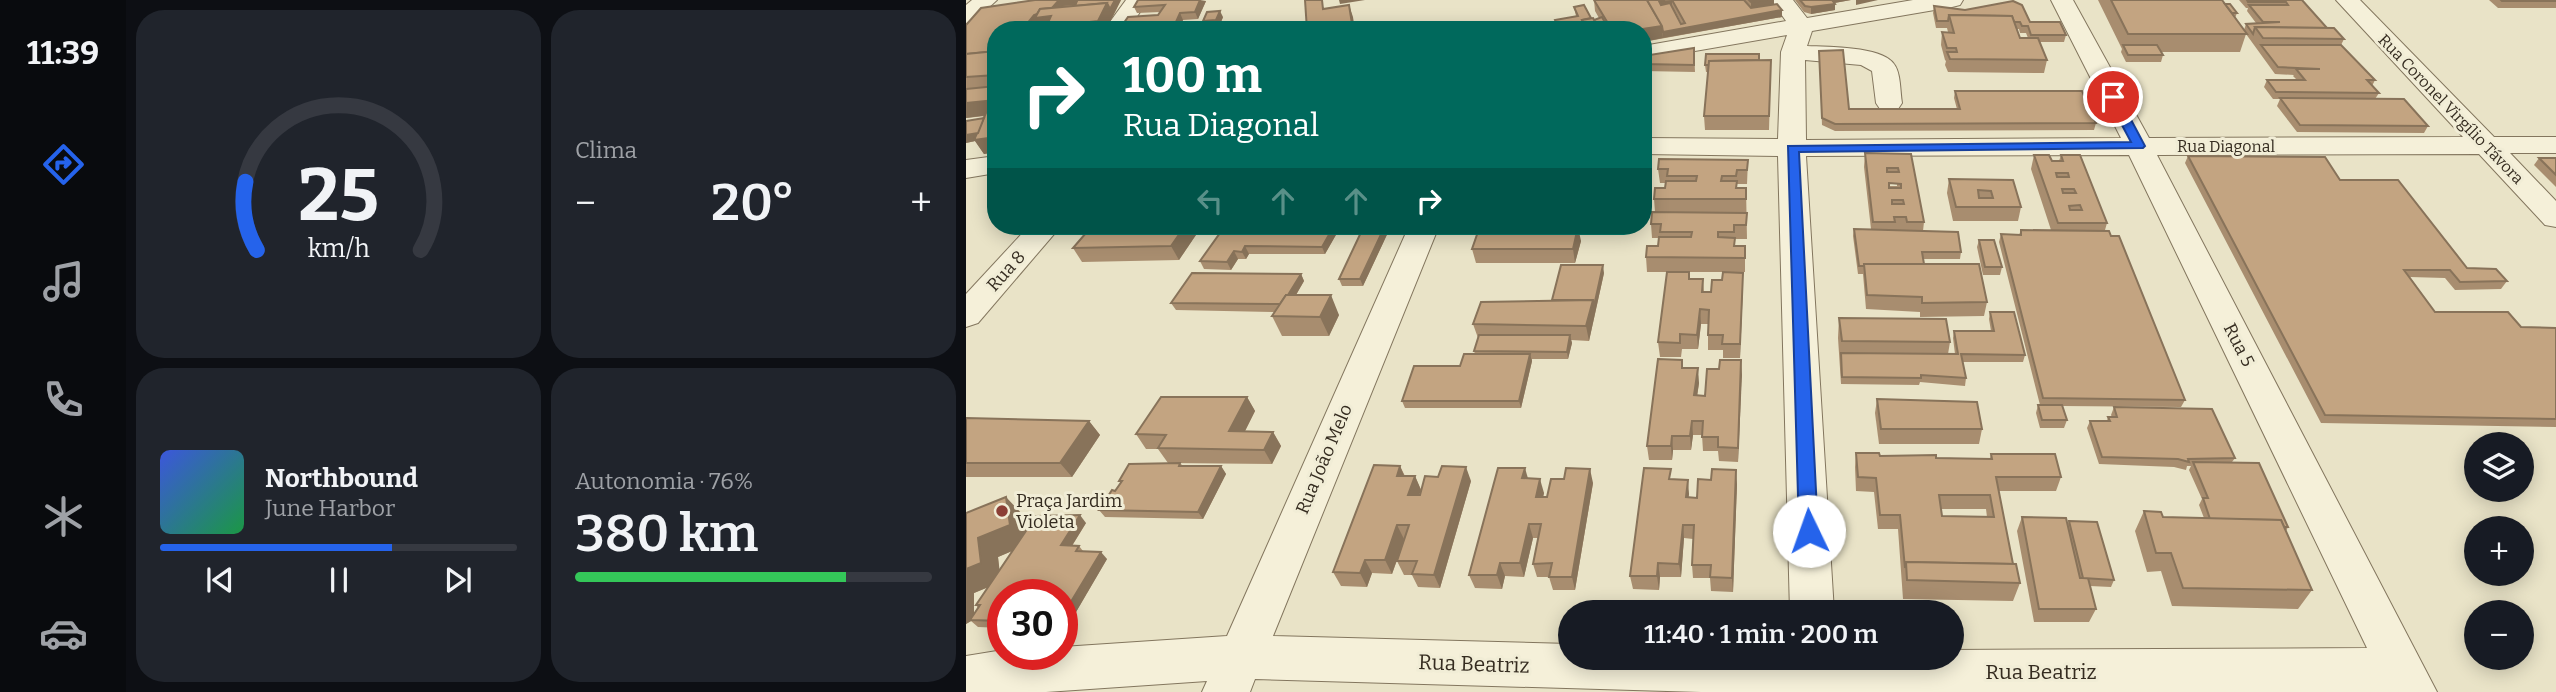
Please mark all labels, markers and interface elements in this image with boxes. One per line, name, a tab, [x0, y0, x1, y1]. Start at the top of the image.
street label: Rua Coronel Virgílio Távora	[2374, 30, 2528, 188]
text: 11:39	[27, 34, 99, 72]
text: 100 m	[1123, 46, 1262, 105]
icon: right	[1008, 49, 1099, 140]
pin	[2083, 67, 2143, 127]
icon: arrive	[2094, 78, 2132, 116]
text: Rua Diagonal	[1123, 106, 1319, 144]
text: Clima	[575, 136, 637, 164]
street label: Rua Diagonal	[2177, 137, 2275, 156]
icon: directions	[39, 140, 88, 189]
text: 25	[298, 152, 379, 239]
text: 20°	[711, 171, 795, 234]
text: −	[575, 180, 596, 226]
text: +	[910, 180, 932, 226]
icon: left	[1191, 182, 1229, 220]
icon: ahead	[1264, 182, 1302, 220]
icon: ahead	[1337, 182, 1375, 220]
icon: right	[1410, 182, 1448, 220]
text: km/h	[308, 234, 370, 264]
street label: Rua 8	[982, 246, 1030, 296]
icon: music	[39, 257, 88, 306]
street label: Rua 5	[2219, 320, 2259, 370]
icon: phone	[39, 375, 88, 424]
street label: Rua João Melo	[1291, 401, 1357, 517]
map controls	[2464, 432, 2534, 670]
button: layers	[2464, 432, 2534, 502]
text: Northbound	[265, 463, 418, 494]
text: Autonomia · 76%	[575, 467, 753, 495]
place label: Praça Jardim Violeta	[1016, 490, 1122, 533]
icon: climate	[39, 492, 88, 541]
text: June Harbor	[265, 494, 395, 522]
position arrow	[1772, 494, 1846, 568]
text: 380 km	[575, 502, 758, 565]
marker: Praça Jardim Violeta	[994, 503, 1010, 519]
button: +	[2464, 516, 2534, 586]
icon: previous	[201, 561, 239, 599]
icon: pause	[320, 561, 358, 599]
icon: next	[439, 561, 477, 599]
speed limit sign: 30	[987, 579, 1078, 670]
button: −	[2464, 600, 2534, 670]
icon: car	[39, 609, 88, 658]
text: 11:40 · 1 min · 200 m	[1644, 619, 1878, 650]
street label: Rua Beatriz	[1418, 649, 1530, 679]
street label: Rua Beatriz	[1985, 659, 2097, 685]

